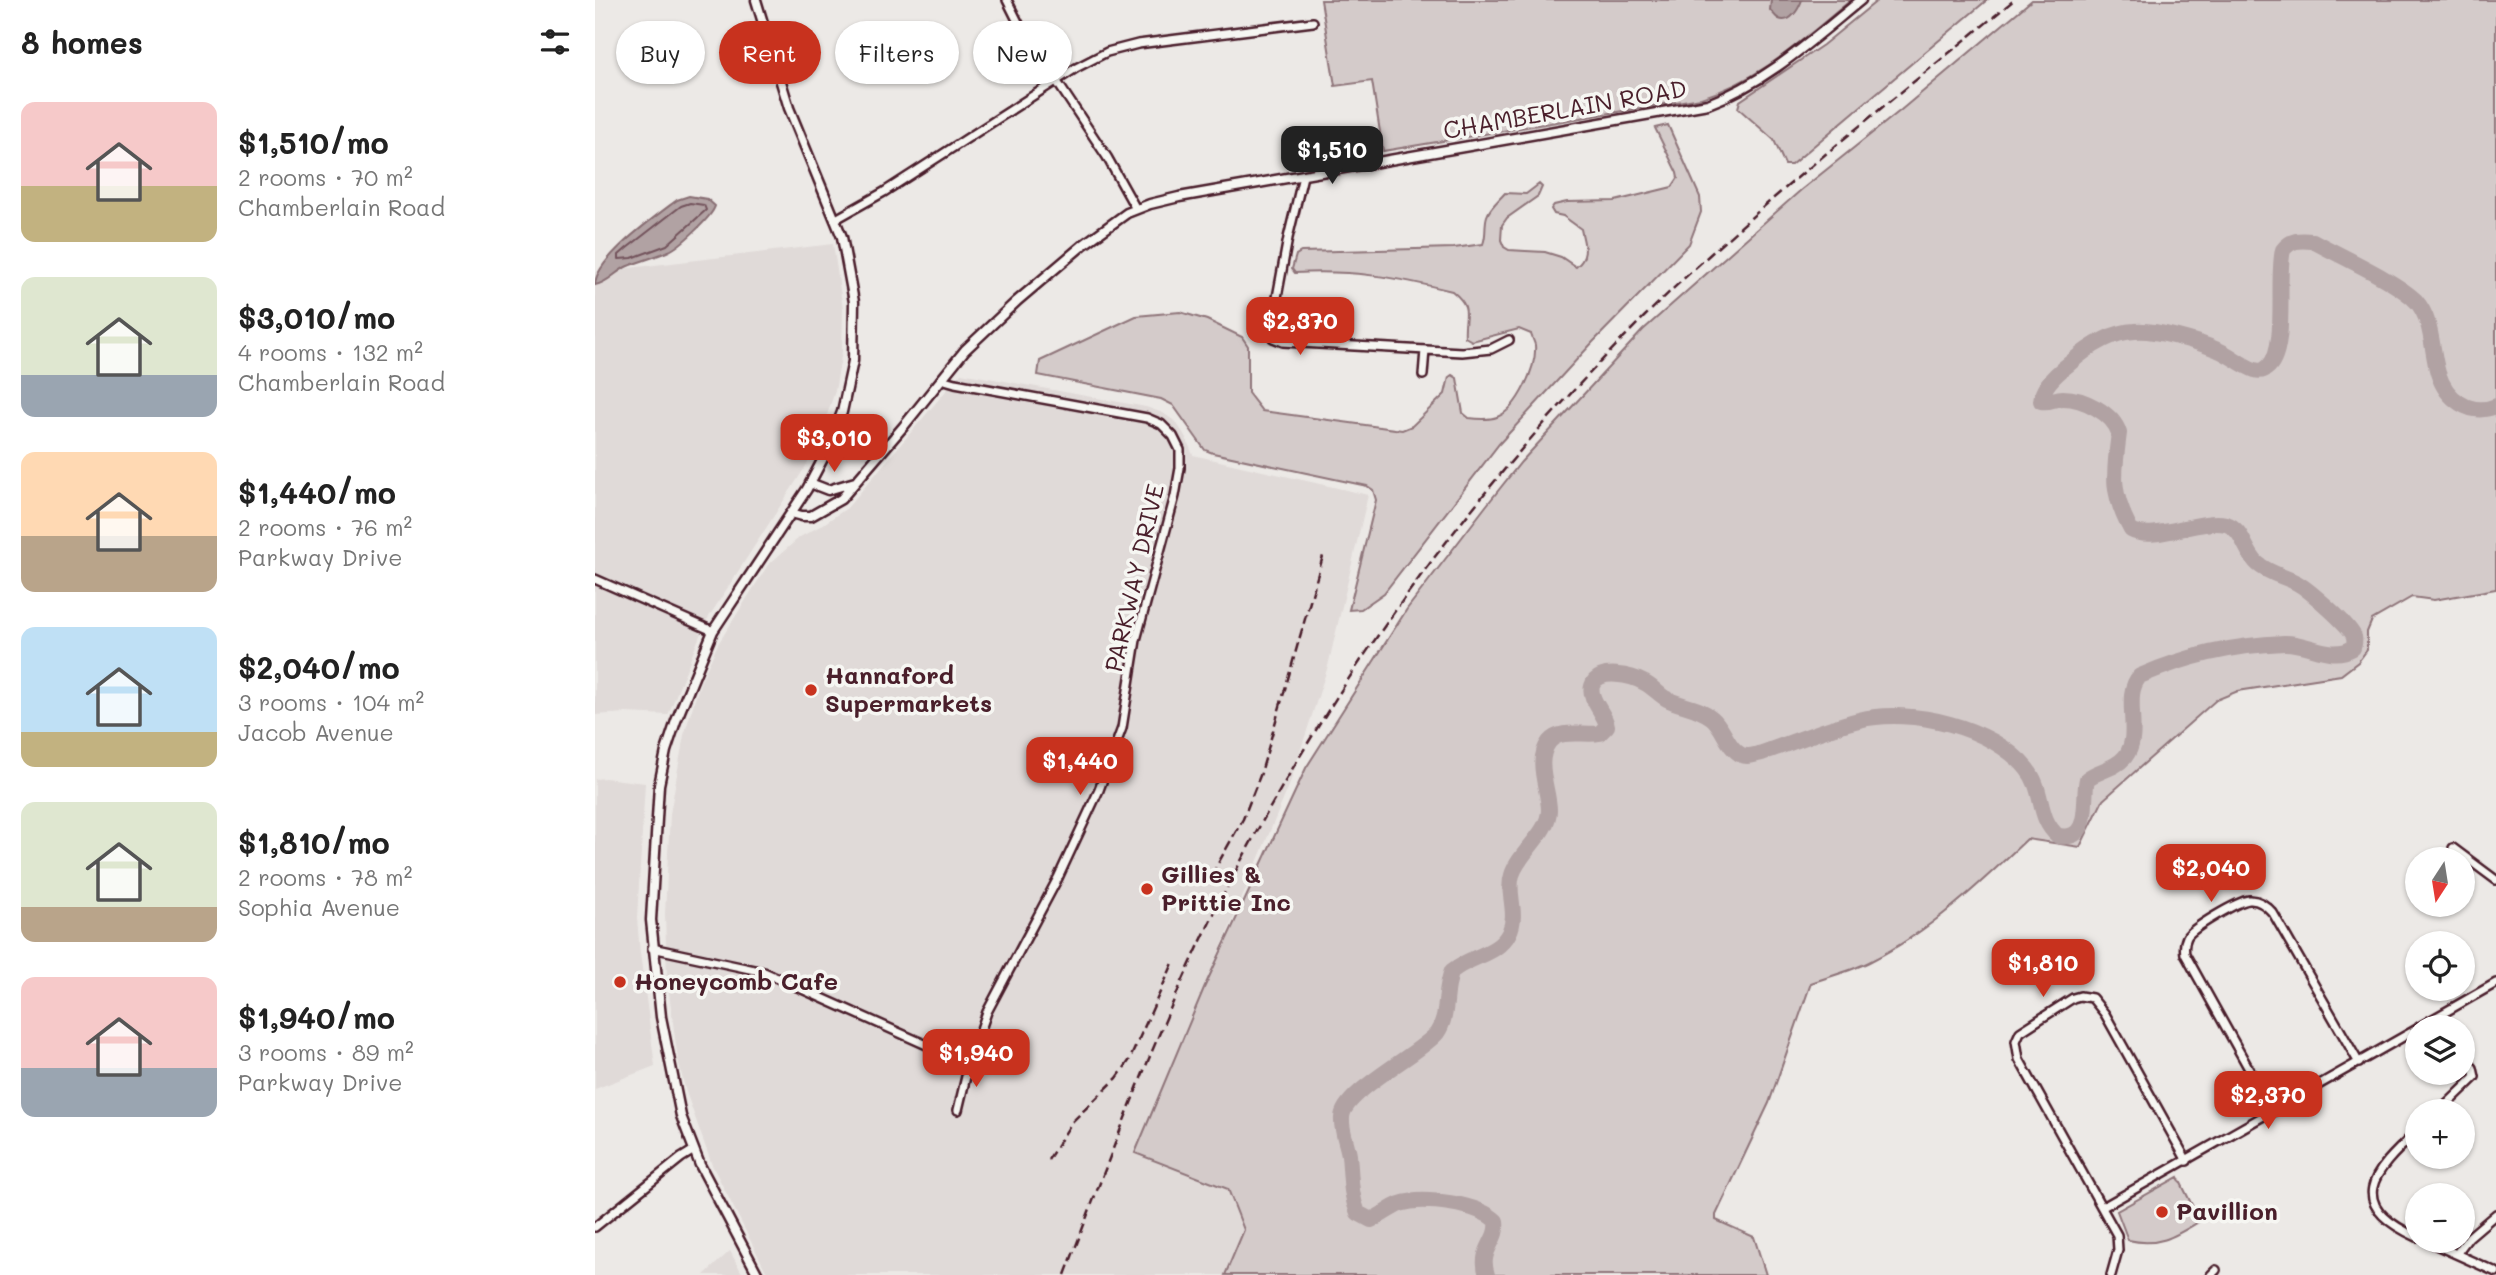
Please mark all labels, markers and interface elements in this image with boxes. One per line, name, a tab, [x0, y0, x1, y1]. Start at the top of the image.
chip: Buy	[616, 21, 705, 84]
chip: Rent	[719, 21, 821, 84]
chip: Filters	[835, 21, 959, 84]
chip: New	[973, 21, 1072, 84]
text: 8 homes	[21, 22, 143, 62]
icon: filters	[536, 23, 574, 61]
street label: CHAMBERLAIN ROAD	[1441, 72, 1689, 145]
text: $1,510/mo	[238, 122, 389, 162]
pin: $1,510	[1275, 127, 1389, 186]
icon: home	[77, 130, 161, 214]
text: $1,510	[1297, 134, 1367, 164]
text: 2 rooms · 70 m²	[238, 162, 413, 192]
text: Chamberlain Road	[238, 192, 445, 222]
text: $3,010/mo	[238, 297, 395, 337]
pin: $2,370	[1243, 298, 1357, 357]
icon: home	[77, 305, 161, 389]
text: $2,370	[1262, 305, 1338, 335]
text: 4 rooms · 132 m²	[238, 337, 423, 367]
text: Chamberlain Road	[238, 367, 445, 397]
pin: $3,010	[777, 414, 891, 474]
text: $3,010	[797, 422, 871, 452]
text: $1,440/mo	[238, 472, 396, 512]
icon: home	[77, 480, 161, 564]
street label: PARKWAY DRIVE	[1097, 481, 1170, 675]
text: 2 rooms · 76 m²	[238, 512, 412, 542]
text: Parkway Drive	[238, 542, 402, 572]
text: $2,040/mo	[238, 647, 400, 687]
icon: home	[77, 655, 161, 739]
place label: Hannaford Supermarkets	[825, 659, 992, 718]
marker: Hannaford Supermarkets	[803, 682, 819, 698]
text: 3 rooms · 104 m²	[238, 687, 424, 717]
text: Jacob Avenue	[238, 717, 394, 747]
pin: $1,440	[1023, 738, 1137, 797]
text: $1,440	[1042, 745, 1118, 775]
text: $1,810/mo	[238, 822, 390, 862]
icon: home	[77, 830, 161, 914]
pin: $2,040	[2154, 844, 2268, 904]
north arrow	[2405, 847, 2475, 917]
map controls	[2405, 847, 2475, 1253]
text: $2,040	[2172, 852, 2250, 882]
place label: Gillies & Prittie Inc	[1161, 858, 1291, 917]
text: 2 rooms · 78 m²	[238, 862, 412, 892]
marker: Gillies & Prittie Inc	[1139, 881, 1155, 897]
text: Sophia Avenue	[238, 892, 400, 922]
button: locate	[2405, 931, 2475, 1001]
pin: $1,810	[1986, 940, 2100, 999]
text: $1,810	[2008, 947, 2078, 977]
place label: Honeycomb Cafe	[634, 965, 838, 996]
marker: Honeycomb Cafe	[612, 974, 628, 990]
text: $1,940/mo	[238, 997, 395, 1037]
icon: home	[77, 1005, 161, 1089]
button: layers	[2405, 1015, 2475, 1085]
pin: $1,940	[919, 1030, 1033, 1089]
text: 3 rooms · 89 m²	[238, 1037, 414, 1067]
text: $1,940	[939, 1037, 1013, 1067]
text: Parkway Drive	[238, 1067, 402, 1097]
pin: $2,370	[2211, 1072, 2325, 1131]
text: $2,370	[2230, 1079, 2306, 1109]
button: +	[2405, 1099, 2475, 1169]
button: −	[2405, 1183, 2475, 1253]
place label: Pavillion	[2176, 1195, 2278, 1226]
marker: Pavillion	[2154, 1204, 2170, 1220]

